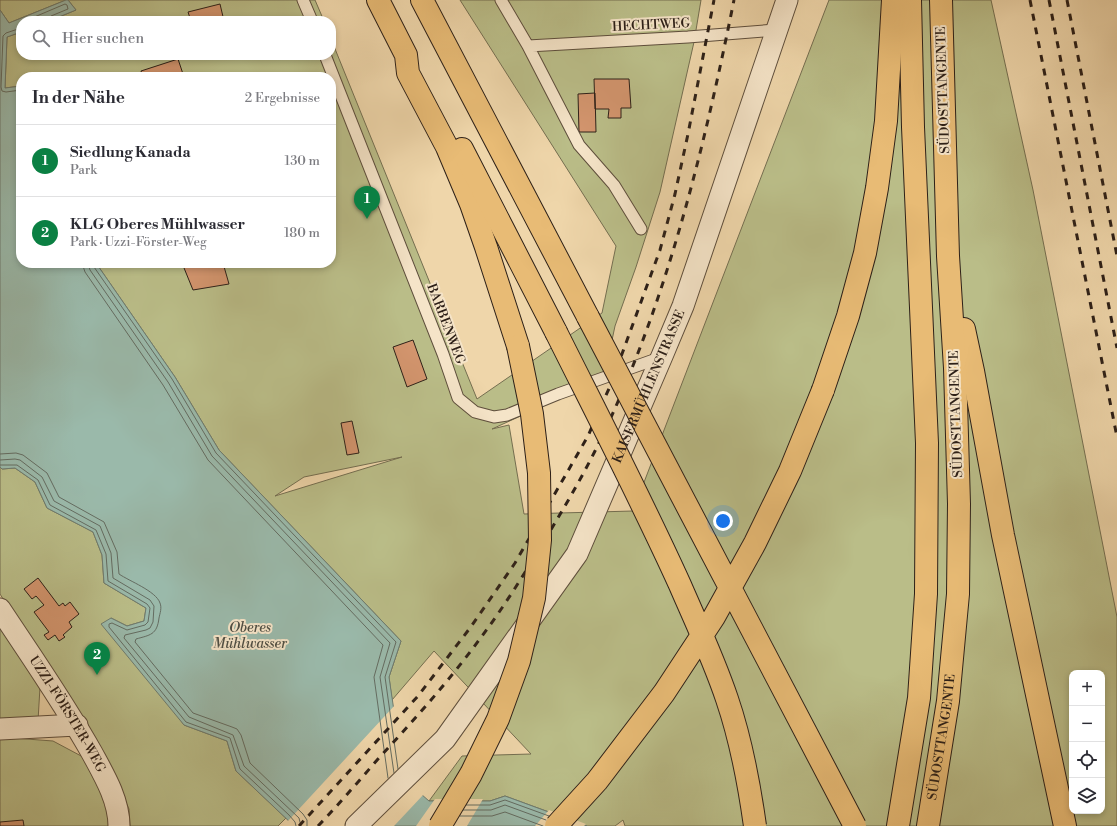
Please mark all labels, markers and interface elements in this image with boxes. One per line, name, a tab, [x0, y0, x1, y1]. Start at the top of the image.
street label: HECHTWEG	[612, 15, 691, 35]
search box	[16, 16, 336, 60]
street label: SÜDOSTTANGENTE	[932, 26, 953, 154]
icon: search	[30, 27, 52, 49]
text: Hier suchen	[62, 29, 144, 48]
text: In der Nähe	[32, 87, 125, 109]
text: 2 Ergebnisse	[245, 90, 320, 106]
text: Siedlung Kanada	[70, 143, 191, 162]
text: 1	[42, 153, 48, 169]
text: 130 m	[285, 153, 320, 169]
text: Park	[70, 162, 97, 178]
pin: 1	[354, 186, 380, 219]
text: KLG Oberes Mühlwasser	[70, 215, 245, 234]
text: 2	[41, 225, 49, 241]
text: 180 m	[284, 225, 320, 241]
text: Park · Uzzi-Förster-Weg	[70, 234, 207, 250]
street label: BARBENWEG	[423, 281, 469, 367]
street label: KAISERMÜHLENSTRASSE	[609, 307, 689, 466]
street label: SÜDOSTTANGENTE	[945, 350, 966, 478]
your location	[713, 511, 733, 531]
water label: Oberes Mühlwasser	[213, 619, 288, 653]
pin: 2	[84, 642, 110, 675]
street label: UZZI-FÖRSTER-WEG	[26, 653, 109, 775]
map controls	[1069, 670, 1105, 814]
button: +	[1069, 670, 1105, 706]
street label: SÜDOSTTANGENTE	[924, 673, 958, 801]
button: −	[1069, 706, 1105, 742]
button: locate	[1069, 742, 1105, 778]
button: layers	[1069, 778, 1105, 814]

